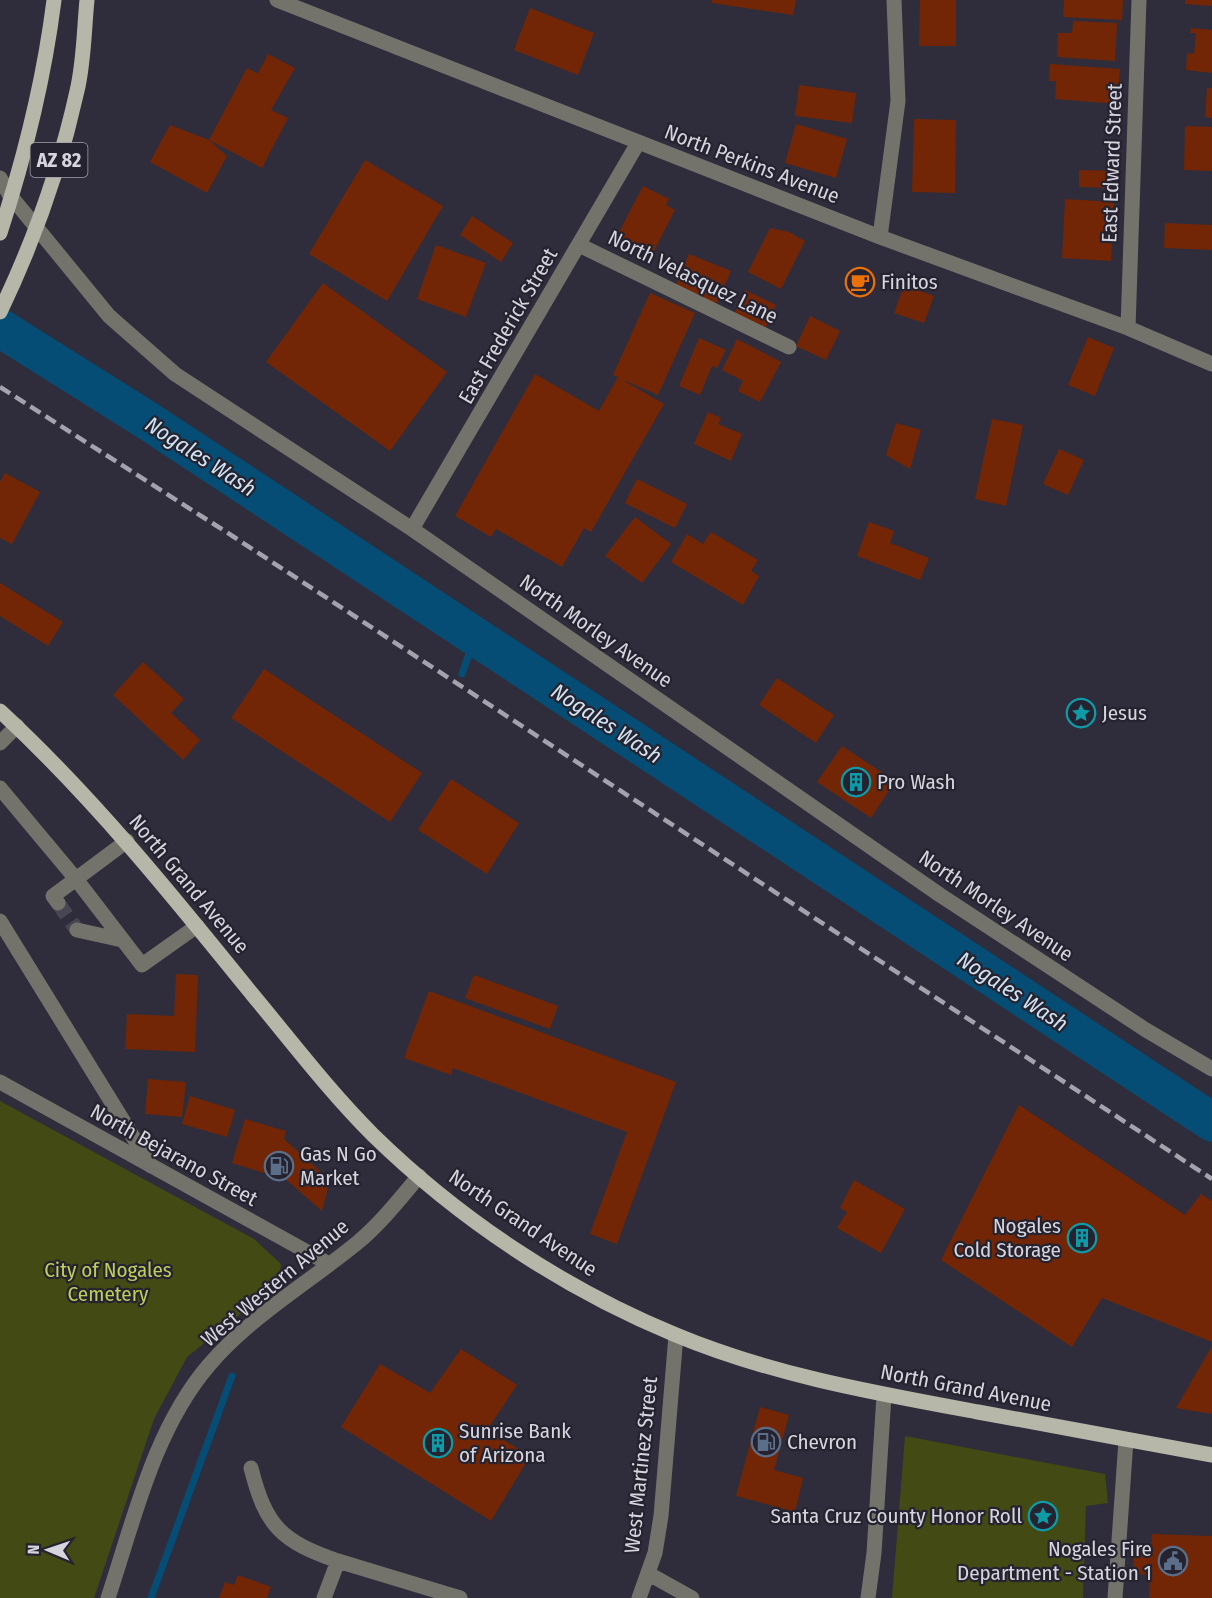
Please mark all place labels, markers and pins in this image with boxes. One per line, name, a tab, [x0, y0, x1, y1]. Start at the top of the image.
cafe icon: Finitos	[844, 266, 876, 298]
place label: Finitos	[881, 269, 938, 295]
place icon: Jesus	[1065, 697, 1097, 729]
place label: Jesus	[1102, 700, 1147, 726]
building icon: Pro Wash	[840, 766, 872, 798]
place label: Pro Wash	[877, 769, 956, 795]
place label: Gas N Go Market	[300, 1141, 377, 1191]
fuel station icon: Gas N Go Market	[263, 1150, 295, 1182]
place label: Nogales Cold Storage	[953, 1213, 1061, 1263]
building icon: Nogales Cold Storage	[1066, 1222, 1098, 1254]
place label: Sunrise Bank of Arizona	[459, 1418, 571, 1468]
fuel station icon: Chevron	[750, 1426, 782, 1458]
building icon: Sunrise Bank of Arizona	[422, 1427, 454, 1459]
place label: Chevron	[787, 1429, 857, 1455]
place icon: Santa Cruz County Honor Roll	[1027, 1500, 1059, 1532]
place label: Santa Cruz County Honor Roll	[771, 1503, 1022, 1529]
place label: Nogales Fire Department - Station 1	[957, 1536, 1152, 1586]
public building icon: Nogales Fire Department - Station 1	[1157, 1545, 1189, 1577]

